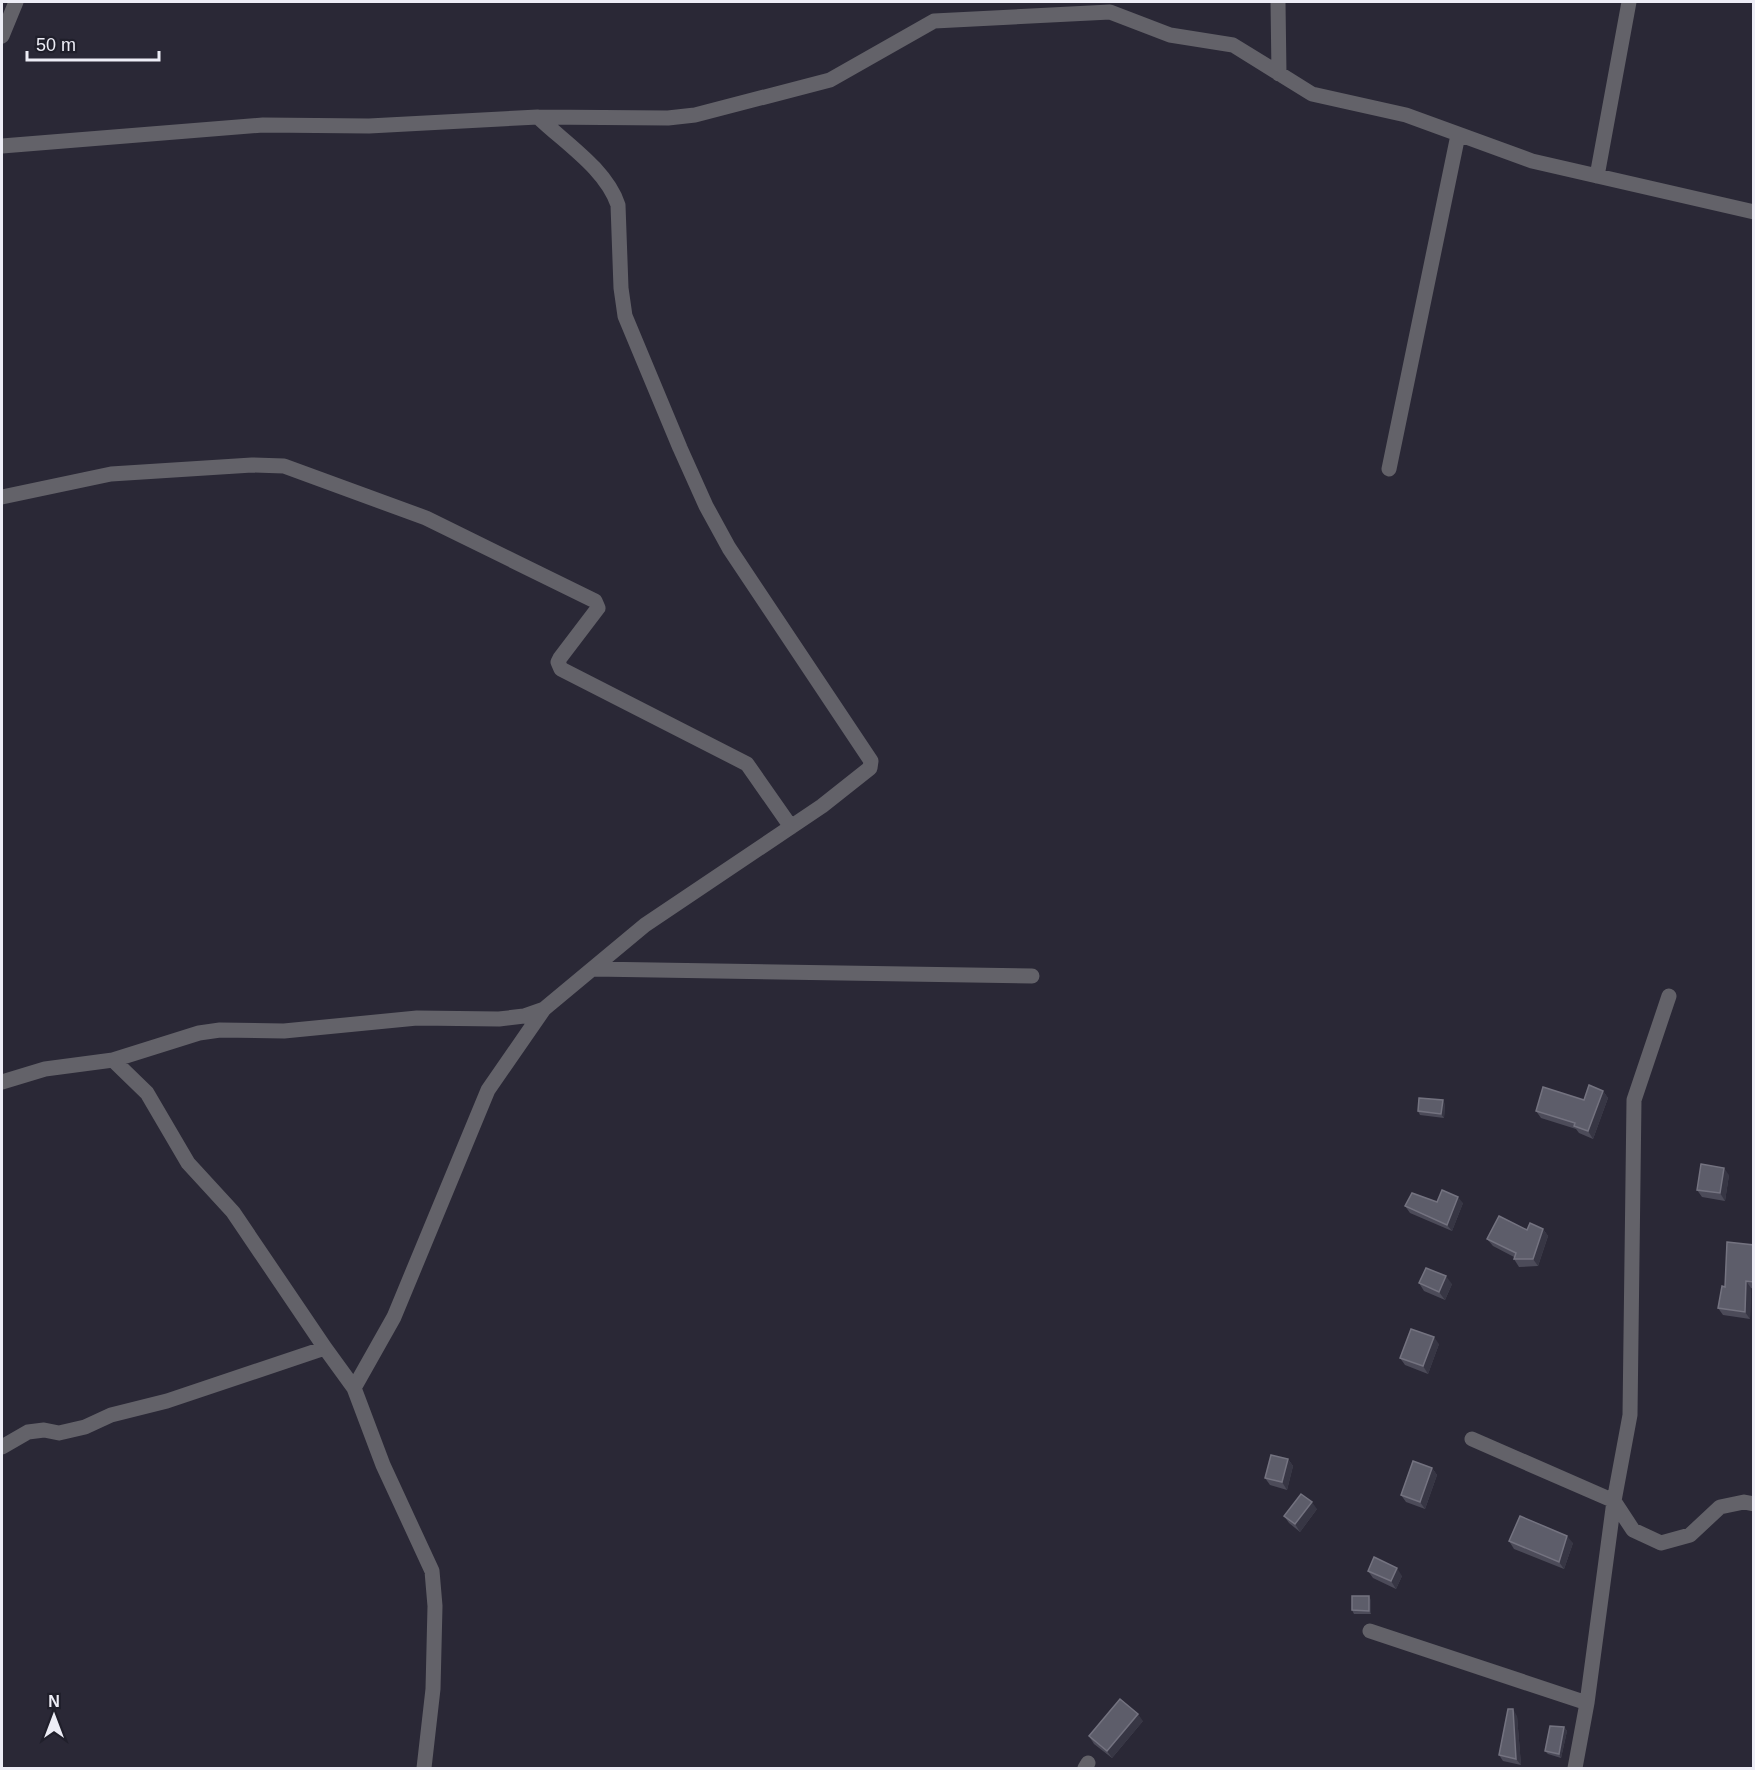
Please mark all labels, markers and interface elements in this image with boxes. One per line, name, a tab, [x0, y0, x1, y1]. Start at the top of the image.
scale bar	[27, 24, 159, 62]
text: 50 m	[36, 35, 76, 55]
north arrow	[24, 1686, 84, 1746]
text: N	[48, 1693, 60, 1710]

